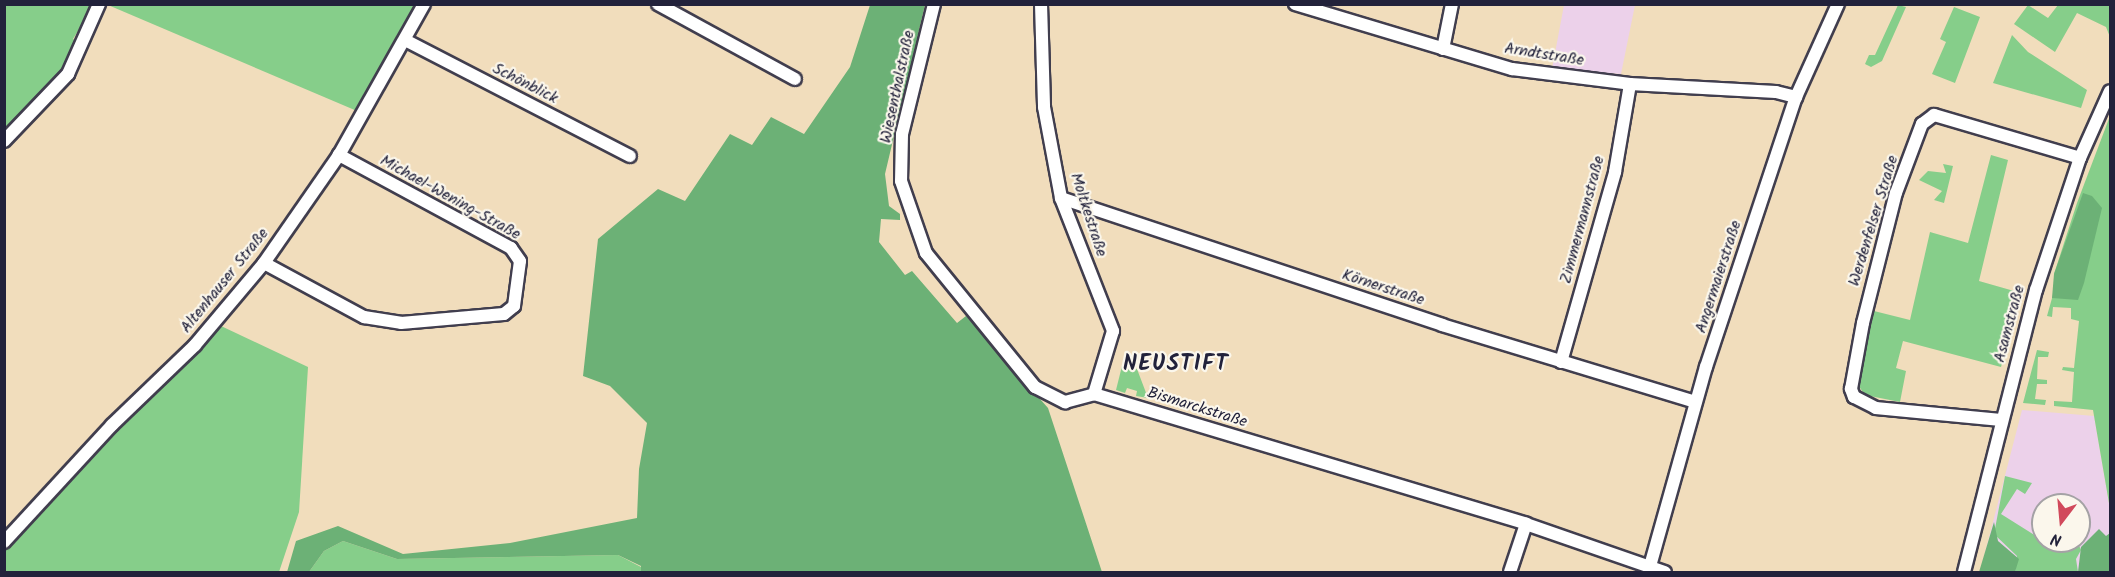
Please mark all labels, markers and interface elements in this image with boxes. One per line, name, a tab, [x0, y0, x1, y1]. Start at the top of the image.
street label: Wiesenthalstraße	[877, 29, 919, 145]
street label: Arndtstraße	[1503, 39, 1585, 71]
street label: Schönblick	[489, 59, 561, 109]
street label: Michael-Wening-Straße	[376, 151, 524, 245]
street label: Werdenfelser Straße	[1845, 153, 1903, 289]
street label: Zimmermannstraße	[1557, 154, 1609, 286]
street label: Moltkestraße	[1065, 171, 1111, 259]
street label: Angermaierstraße	[1692, 218, 1746, 336]
street label: Altenhauser Straße	[177, 225, 273, 337]
street label: Körnerstraße	[1339, 266, 1427, 310]
street label: Asamstraße	[1990, 283, 2030, 365]
district label: NEUSTIFT	[1123, 352, 1229, 378]
street label: Bismarckstraße	[1145, 384, 1249, 432]
north arrow	[2031, 493, 2091, 553]
text: N	[2048, 525, 2065, 552]

